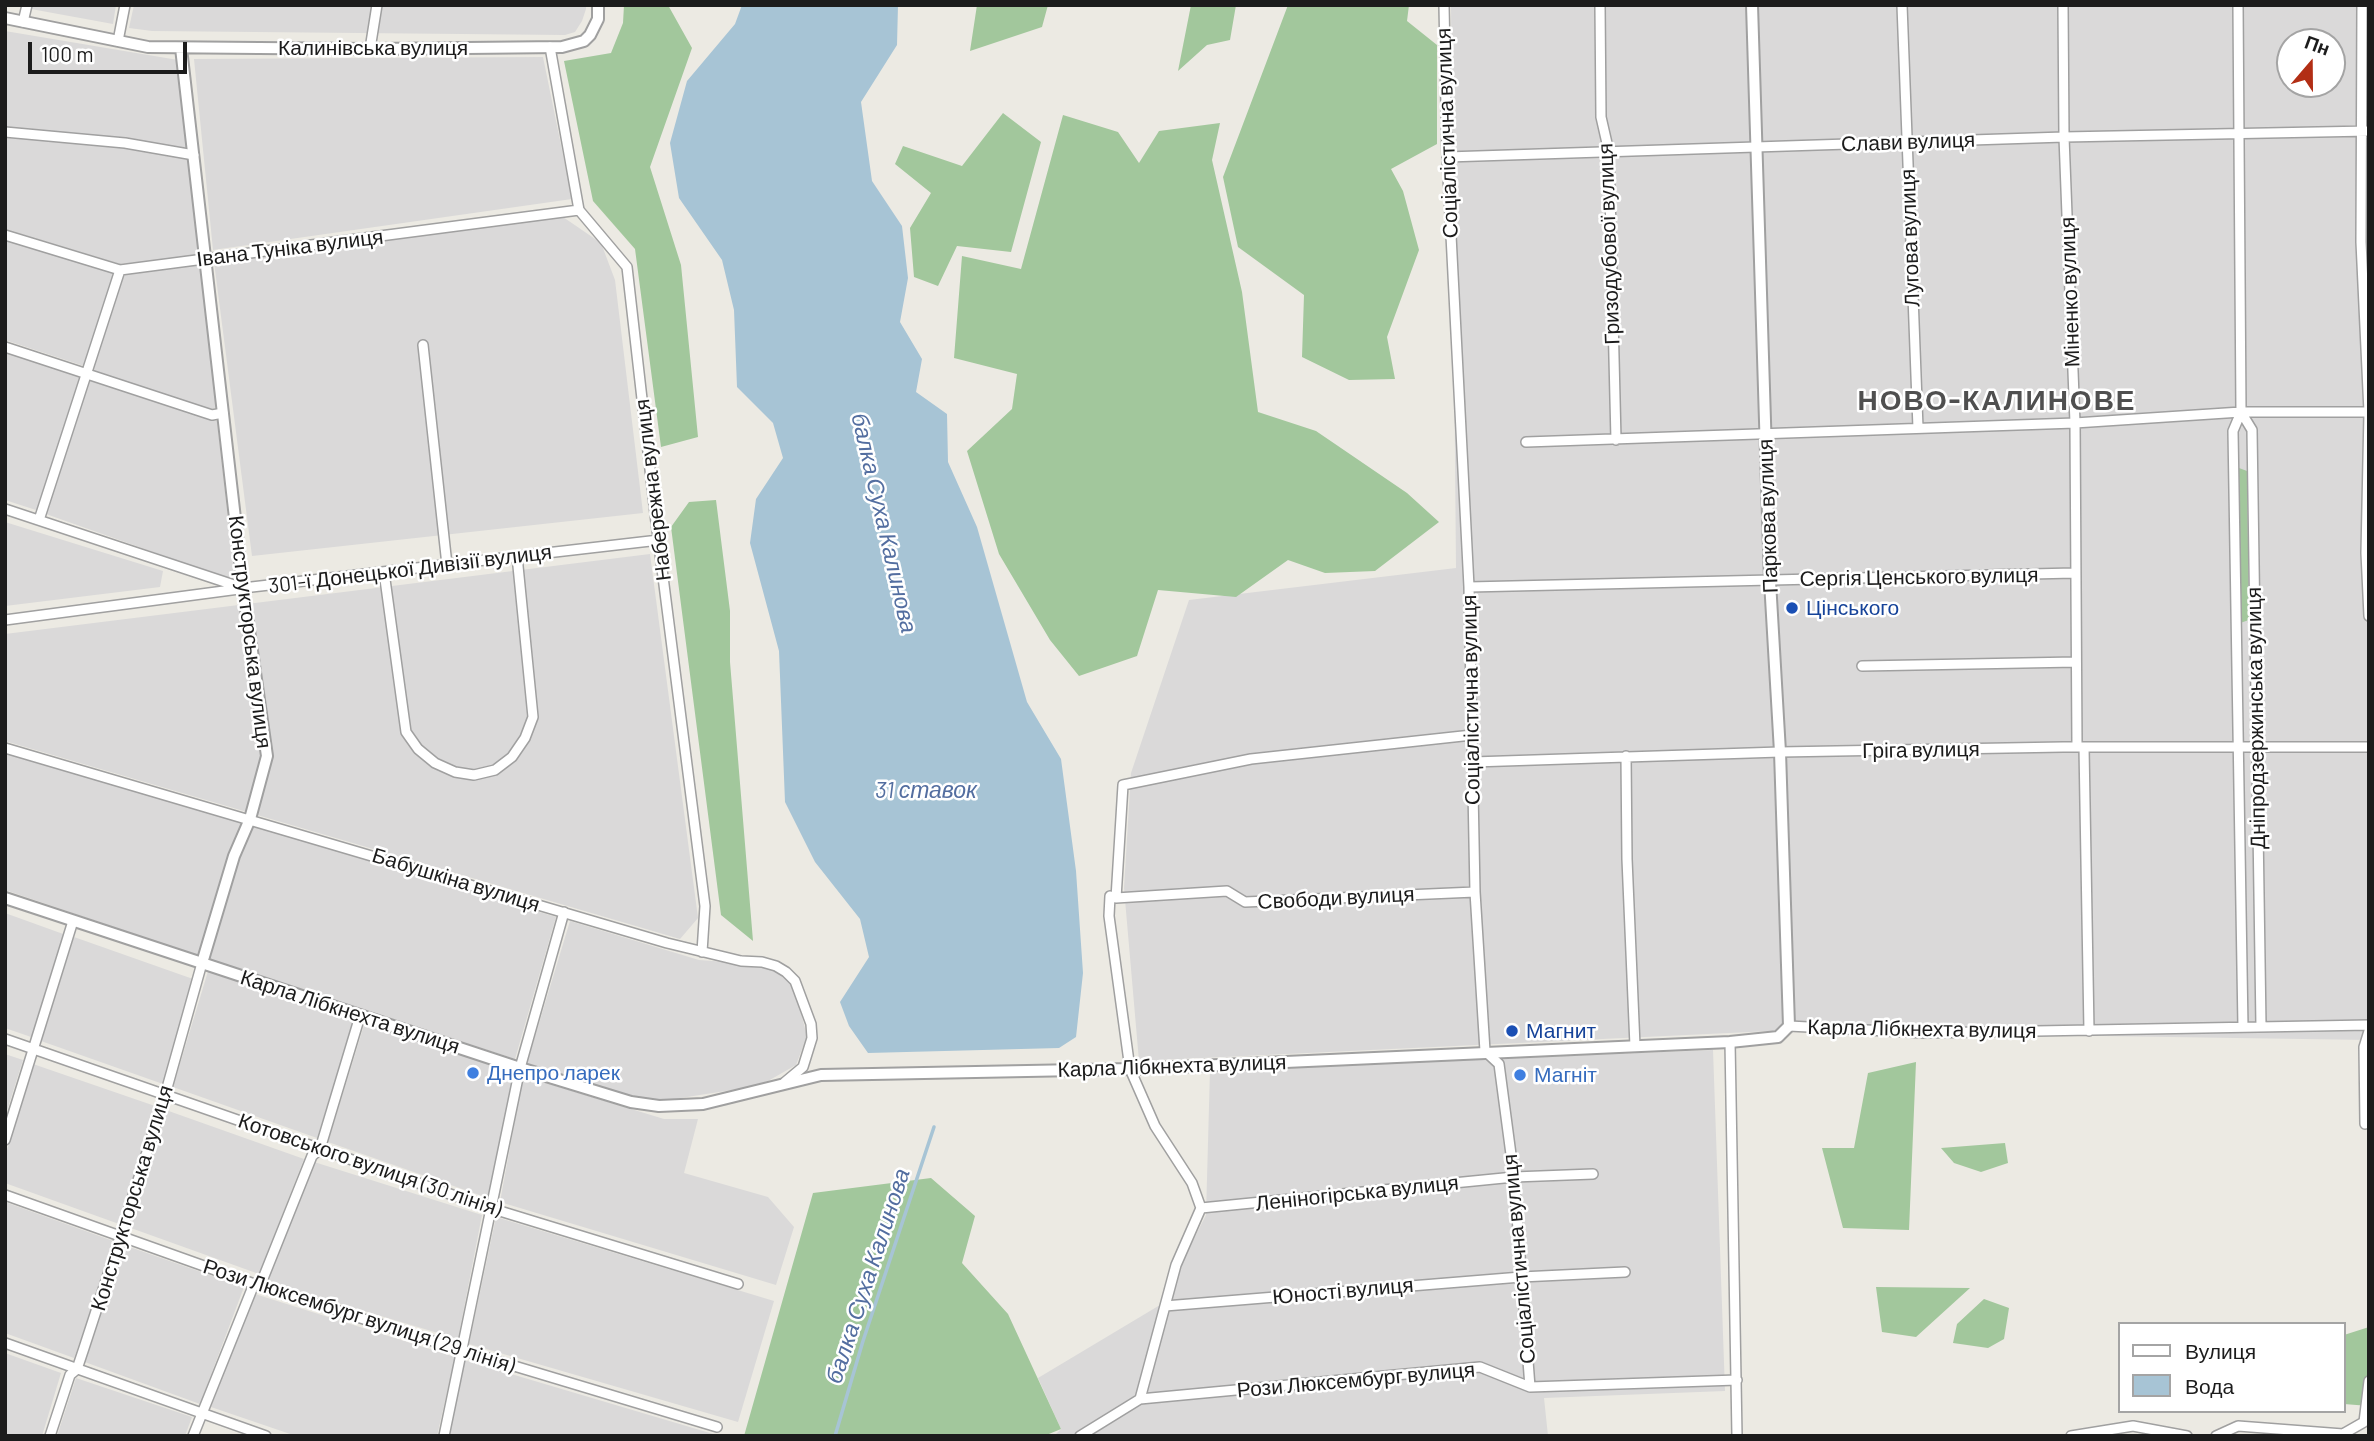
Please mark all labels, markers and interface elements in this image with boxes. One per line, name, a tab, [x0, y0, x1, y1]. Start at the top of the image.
street label: Соціалістична вулиця	[1431, 27, 1463, 239]
scale bar	[32, 28, 191, 72]
north arrow	[2276, 28, 2346, 98]
text: Пн	[2302, 30, 2333, 60]
street label: Калинівська вулиця	[278, 35, 468, 61]
text: 100 m	[41, 41, 94, 66]
street label: Слави вулиця	[1840, 127, 1976, 157]
street label: Гризодубової вулиця	[1593, 143, 1625, 345]
street label: Лугова вулиця	[1895, 168, 1925, 308]
street label: Міненко вулиця	[2055, 216, 2085, 368]
street label: Івана Туніка вулиця	[195, 224, 385, 272]
district label: НОВО-КАЛИНОВЕ	[1859, 384, 2135, 418]
street label: Набережна вулиця	[629, 398, 677, 582]
water label: балка Суха Калинова	[845, 411, 923, 635]
street label: Паркова вулиця	[1753, 438, 1783, 594]
street label: Конструкторська вулиця	[223, 514, 277, 750]
street label: 301-ї Донецької Дивізії вулиця	[267, 539, 553, 599]
street label: Сергія Ценського вулиця	[1799, 562, 2039, 592]
street label: Дніпродзержинська вулиця	[2241, 587, 2271, 849]
street label: Соціалістична вулиця	[1457, 595, 1485, 805]
place label: Цінського	[1806, 595, 1899, 621]
marker: Цінського	[1784, 600, 1800, 616]
street label: Гріга вулиця	[1862, 736, 1980, 764]
water label: 31 ставок	[875, 776, 977, 804]
street label: Бабушкіна вулиця	[369, 843, 543, 917]
street label: Свободи вулиця	[1257, 881, 1415, 915]
street label: Карла Лібкнехта вулиця	[237, 965, 463, 1059]
street label: Карла Лібкнехта вулиця	[1807, 1014, 2037, 1044]
place label: Магнит	[1526, 1018, 1596, 1044]
marker: Магнит	[1504, 1023, 1520, 1039]
street label: Карла Лібкнехта вулиця	[1057, 1049, 1287, 1083]
place label: Днепро ларек	[487, 1060, 620, 1086]
place label: Магніт	[1534, 1062, 1597, 1088]
marker: Днепро ларек	[465, 1065, 481, 1081]
marker: Магніт	[1512, 1067, 1528, 1083]
street label: Конструкторська вулиця	[86, 1082, 178, 1314]
street label: Котовського вулиця (30 лiнiя)	[235, 1108, 505, 1222]
street label: Соціалістична вулиця	[1497, 1153, 1541, 1365]
water label: балка Суха Калинова	[820, 1165, 916, 1387]
street label: Леніногірська вулиця	[1254, 1170, 1460, 1216]
street label: Рози Люксембург вулиця (29 лiнiя)	[200, 1254, 518, 1378]
street label: Юності вулиця	[1271, 1272, 1415, 1310]
legend	[2118, 1322, 2346, 1413]
text: Вулиця	[2185, 1338, 2256, 1363]
street label: Рози Люксембург вулиця	[1236, 1357, 1476, 1403]
text: Вода	[2185, 1373, 2234, 1398]

